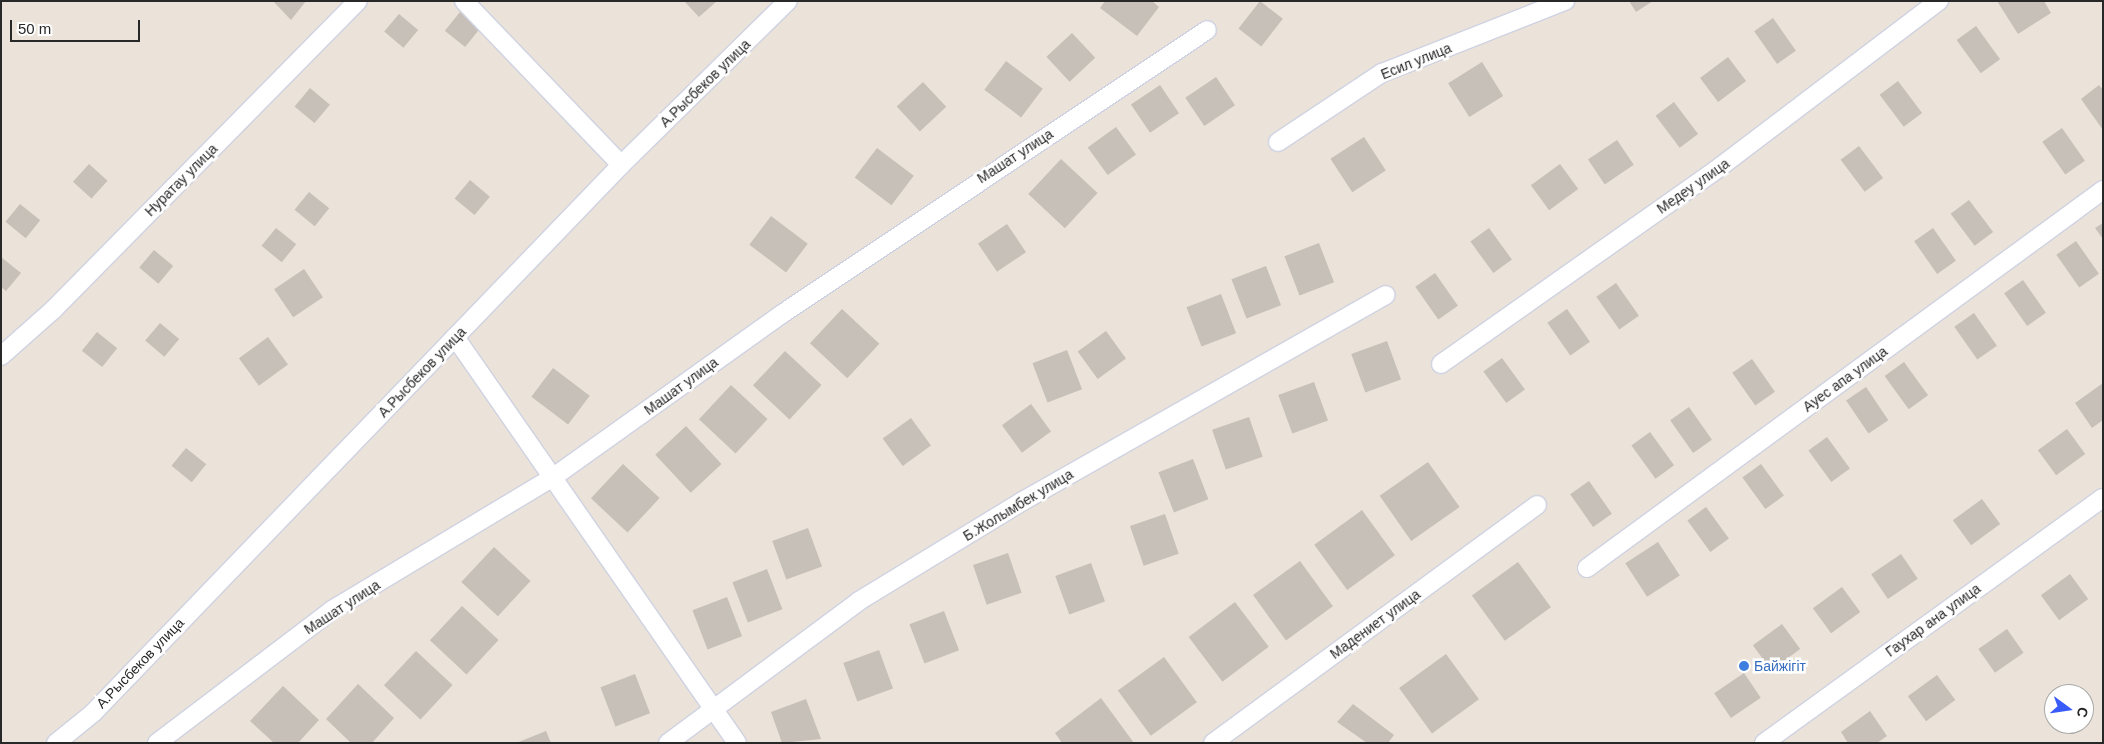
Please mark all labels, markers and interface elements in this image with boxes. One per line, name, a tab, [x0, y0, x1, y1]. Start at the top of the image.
scale bar	[12, 10, 142, 42]
text: 50 m	[18, 20, 51, 37]
street label: А.Рысбеков улица	[656, 36, 754, 130]
street label: Есил улица	[1378, 39, 1454, 83]
street label: Машат улица	[974, 125, 1056, 187]
street label: Нуратау улица	[141, 140, 221, 220]
street label: Медеу улица	[1654, 155, 1732, 217]
street label: А.Рысбеков улица	[375, 323, 469, 421]
street label: Ауес апа улица	[1800, 343, 1890, 415]
street label: Машат улица	[641, 354, 721, 418]
street label: Б.Жолымбек улица	[960, 466, 1076, 544]
street label: Машат улица	[301, 576, 383, 638]
street label: Гаухар ана улица	[1882, 580, 1984, 660]
street label: Мадениет улица	[1327, 586, 1423, 662]
street label: А.Рысбеков улица	[93, 614, 187, 712]
place label: Байжігіт	[1754, 658, 1806, 674]
marker: Байжігіт	[1738, 660, 1750, 672]
north arrow	[2044, 684, 2094, 734]
text: С	[2074, 706, 2092, 719]

